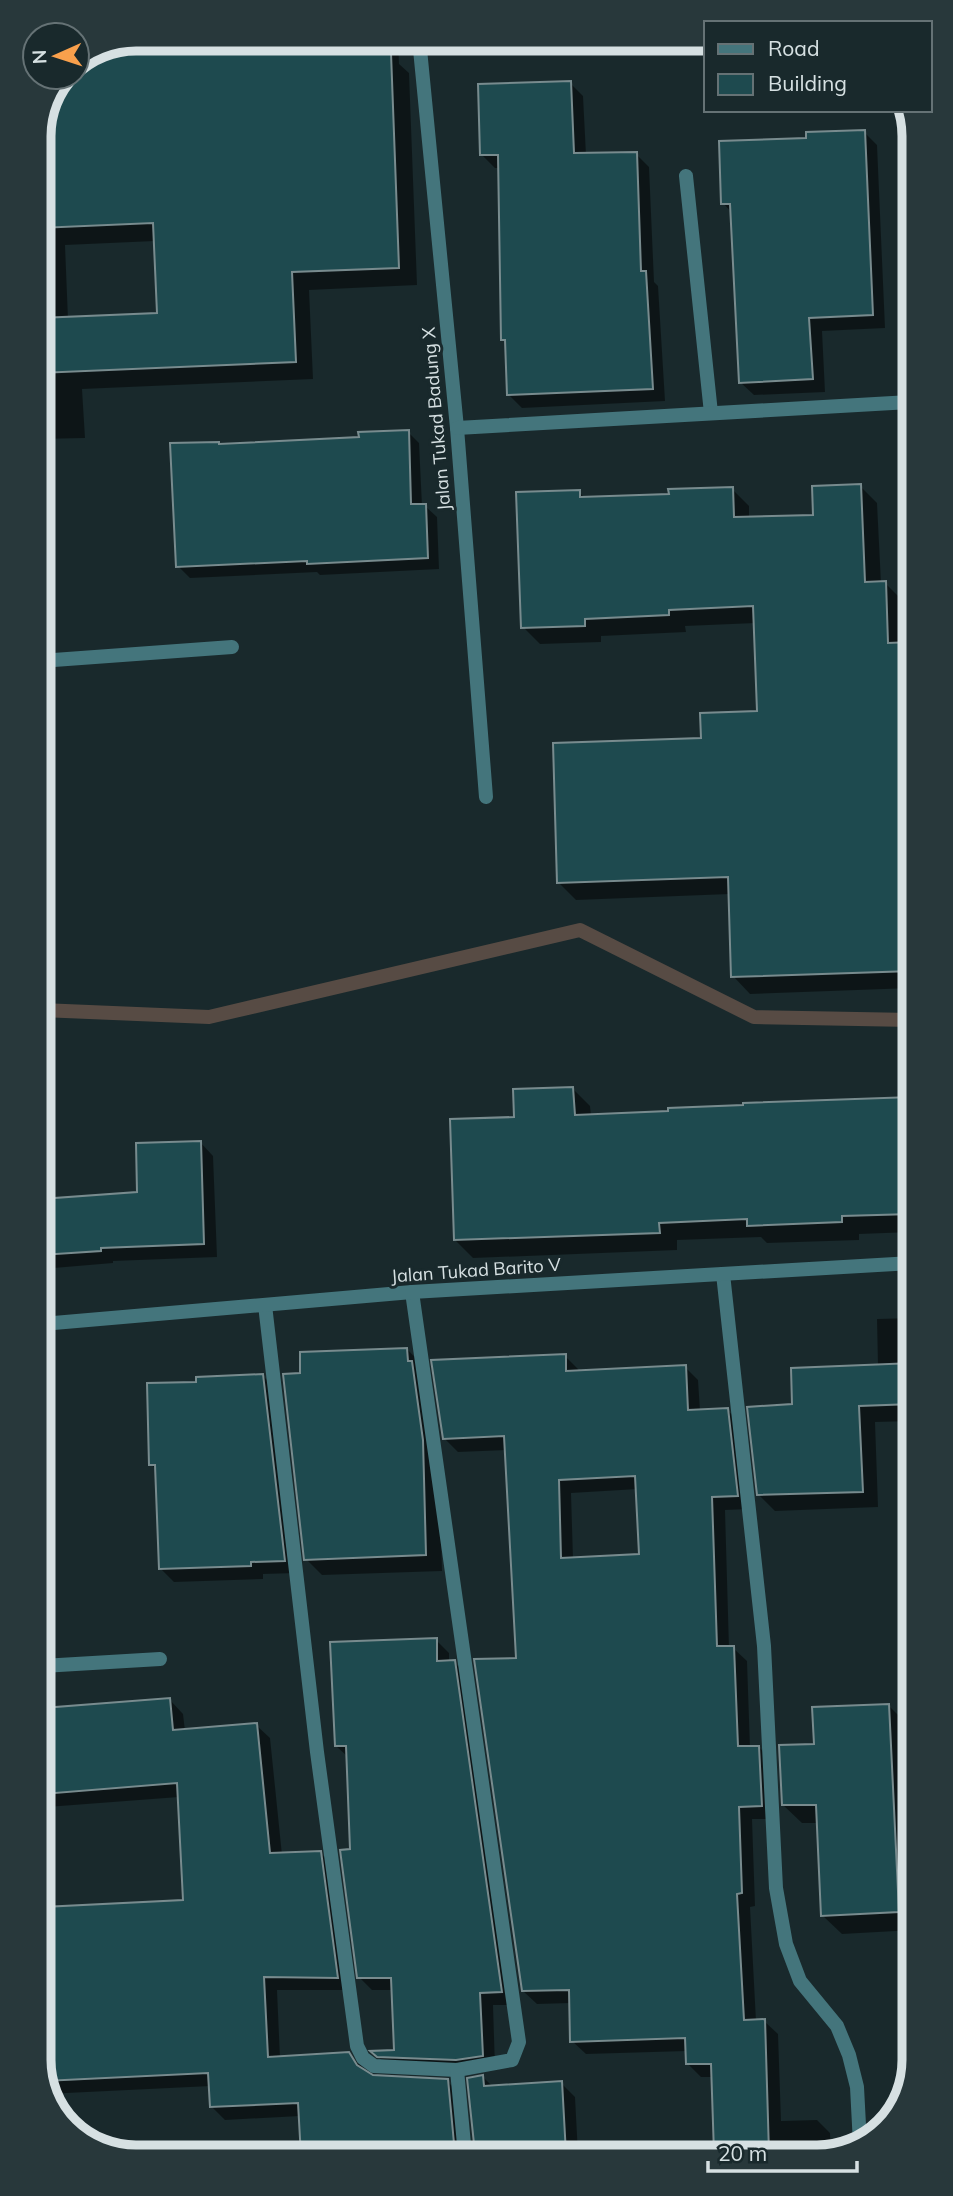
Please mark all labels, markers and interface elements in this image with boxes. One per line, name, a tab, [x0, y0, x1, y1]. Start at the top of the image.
north arrow	[21, 21, 91, 91]
legend	[704, 21, 932, 112]
text: Road	[768, 35, 819, 61]
text: N	[27, 49, 51, 65]
text: Building	[768, 70, 847, 96]
street label: Jalan Tukad Badung X	[416, 326, 455, 512]
street label: Jalan Tukad Barito V	[390, 1253, 562, 1287]
scale bar	[708, 2130, 857, 2174]
text: 20 m	[718, 2140, 767, 2166]

